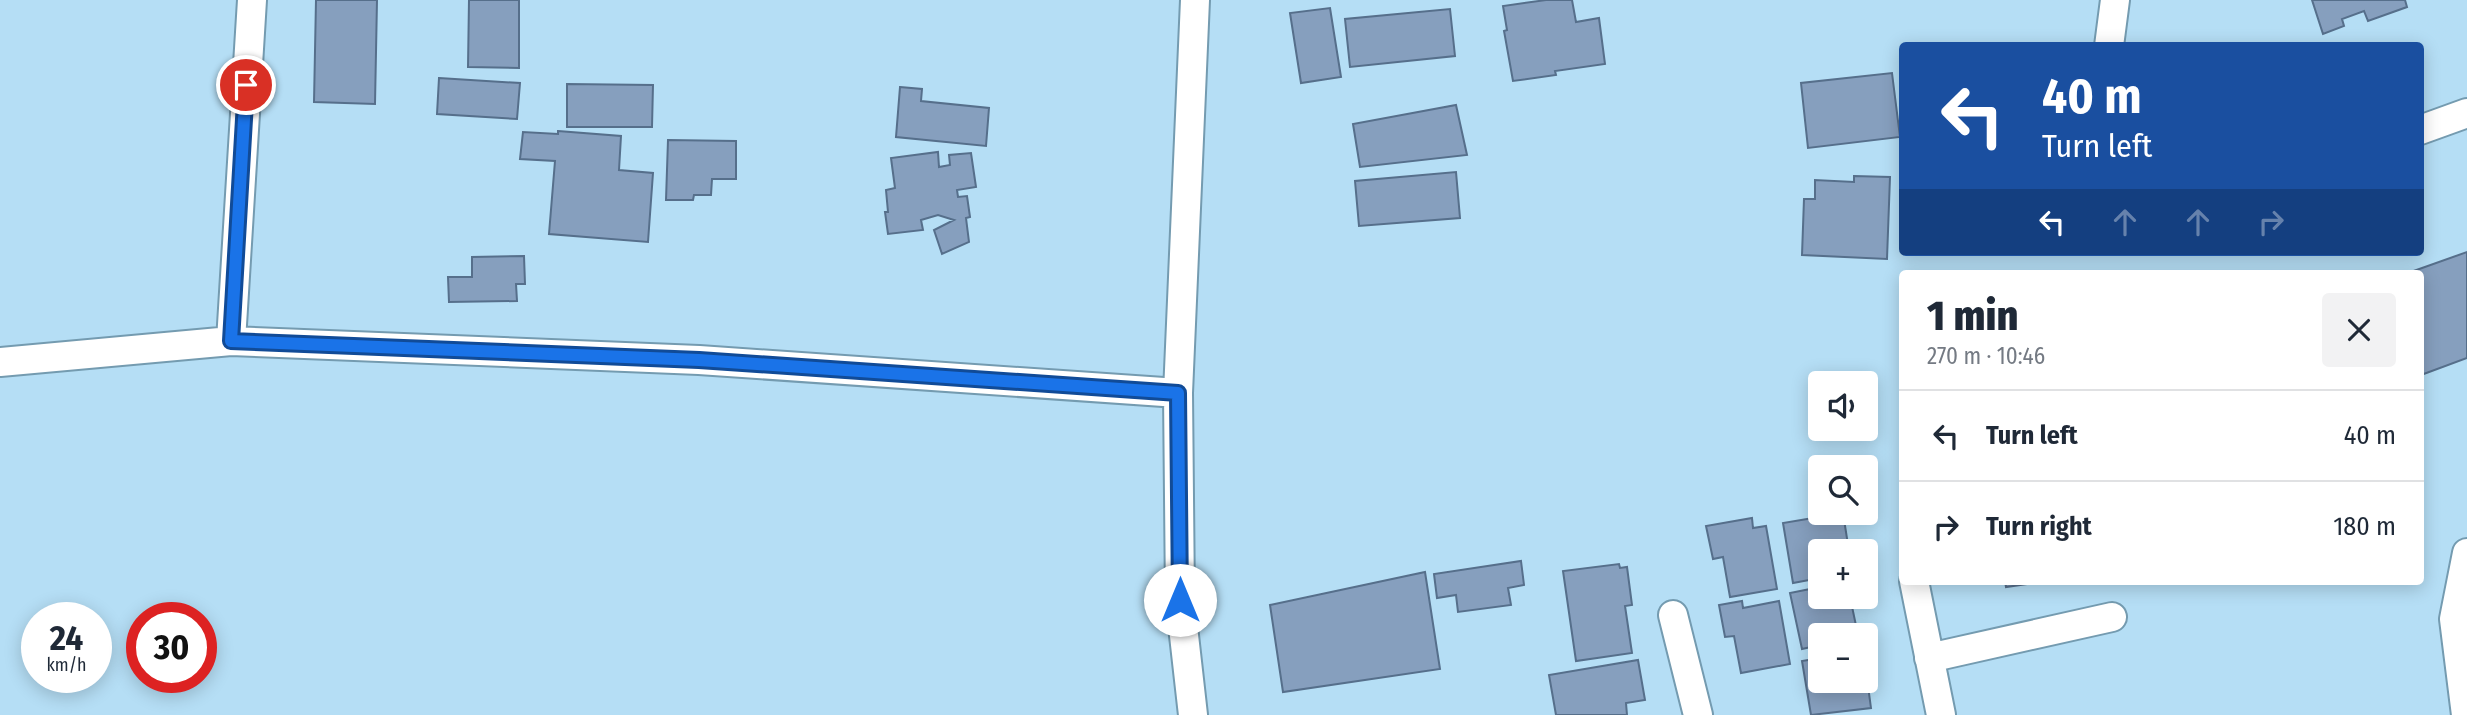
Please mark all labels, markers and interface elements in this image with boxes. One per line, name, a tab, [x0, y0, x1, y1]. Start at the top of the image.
pin	[216, 55, 276, 115]
icon: arrive	[227, 66, 265, 104]
text: 40 m	[2042, 67, 2142, 126]
icon: left	[1927, 70, 2018, 161]
text: Turn left	[2042, 127, 2152, 165]
icon: left	[2033, 203, 2071, 241]
icon: ahead	[2106, 203, 2144, 241]
icon: ahead	[2179, 203, 2217, 241]
icon: right	[2252, 203, 2290, 241]
text: 1 min	[1927, 291, 2018, 341]
button: close	[2322, 293, 2396, 367]
text: 270 m · 10:46	[1927, 342, 2045, 370]
map controls	[1808, 371, 1878, 693]
button: sound	[1808, 371, 1878, 441]
icon: left	[1927, 417, 1965, 455]
text: Turn left	[1986, 420, 2078, 451]
text: 40 m	[2344, 420, 2396, 451]
button: search	[1808, 455, 1878, 525]
icon: right	[1927, 508, 1965, 546]
text: Turn right	[1986, 511, 2092, 542]
text: 180 m	[2333, 511, 2396, 542]
button: +	[1808, 539, 1878, 609]
position arrow	[1143, 563, 1217, 637]
speed limit sign: 30	[126, 602, 217, 693]
text: 24	[50, 617, 83, 659]
button: −	[1808, 623, 1878, 693]
text: km/h	[46, 654, 87, 676]

